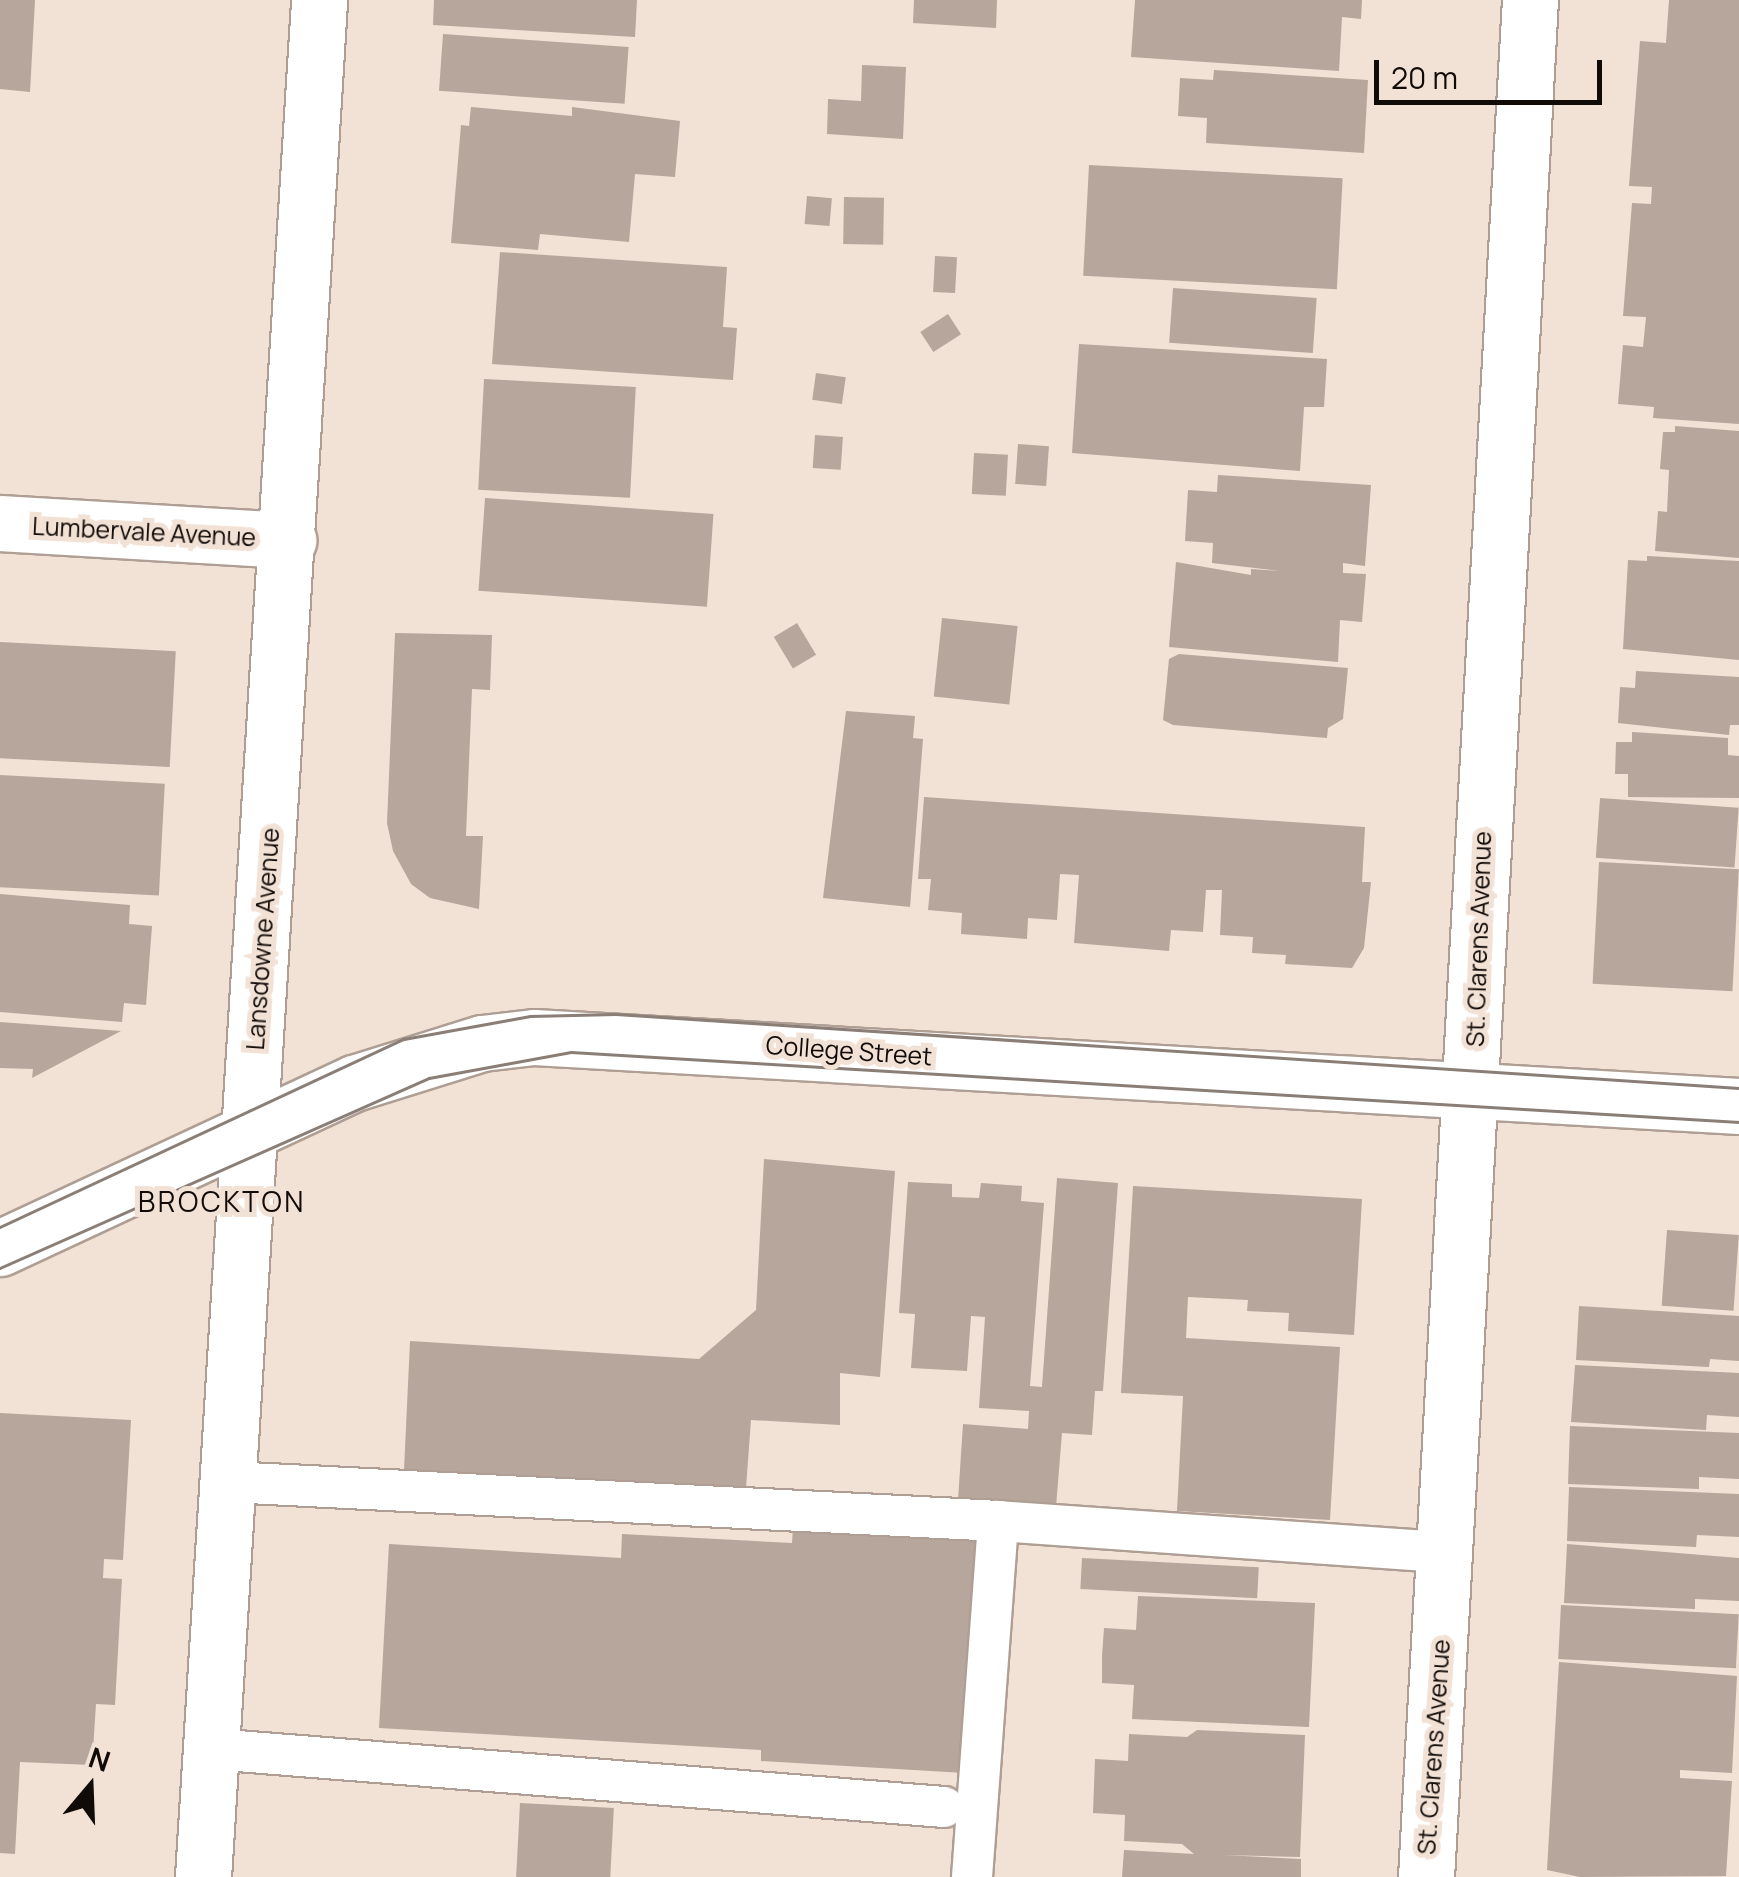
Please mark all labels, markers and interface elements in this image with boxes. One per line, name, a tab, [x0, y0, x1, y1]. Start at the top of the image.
scale bar	[1379, 40, 1606, 102]
text: 20 m	[1391, 57, 1458, 98]
street label: Lumbervale Avenue	[31, 511, 257, 553]
street label: Lansdowne Avenue	[240, 827, 286, 1051]
street label: St. Clarens Avenue	[1460, 831, 1498, 1047]
street label: College Street	[765, 1030, 933, 1072]
district label: BROCKTON	[138, 1184, 306, 1218]
street label: St. Clarens Avenue	[1412, 1638, 1456, 1856]
north arrow	[40, 1737, 140, 1837]
text: N	[84, 1737, 115, 1780]

